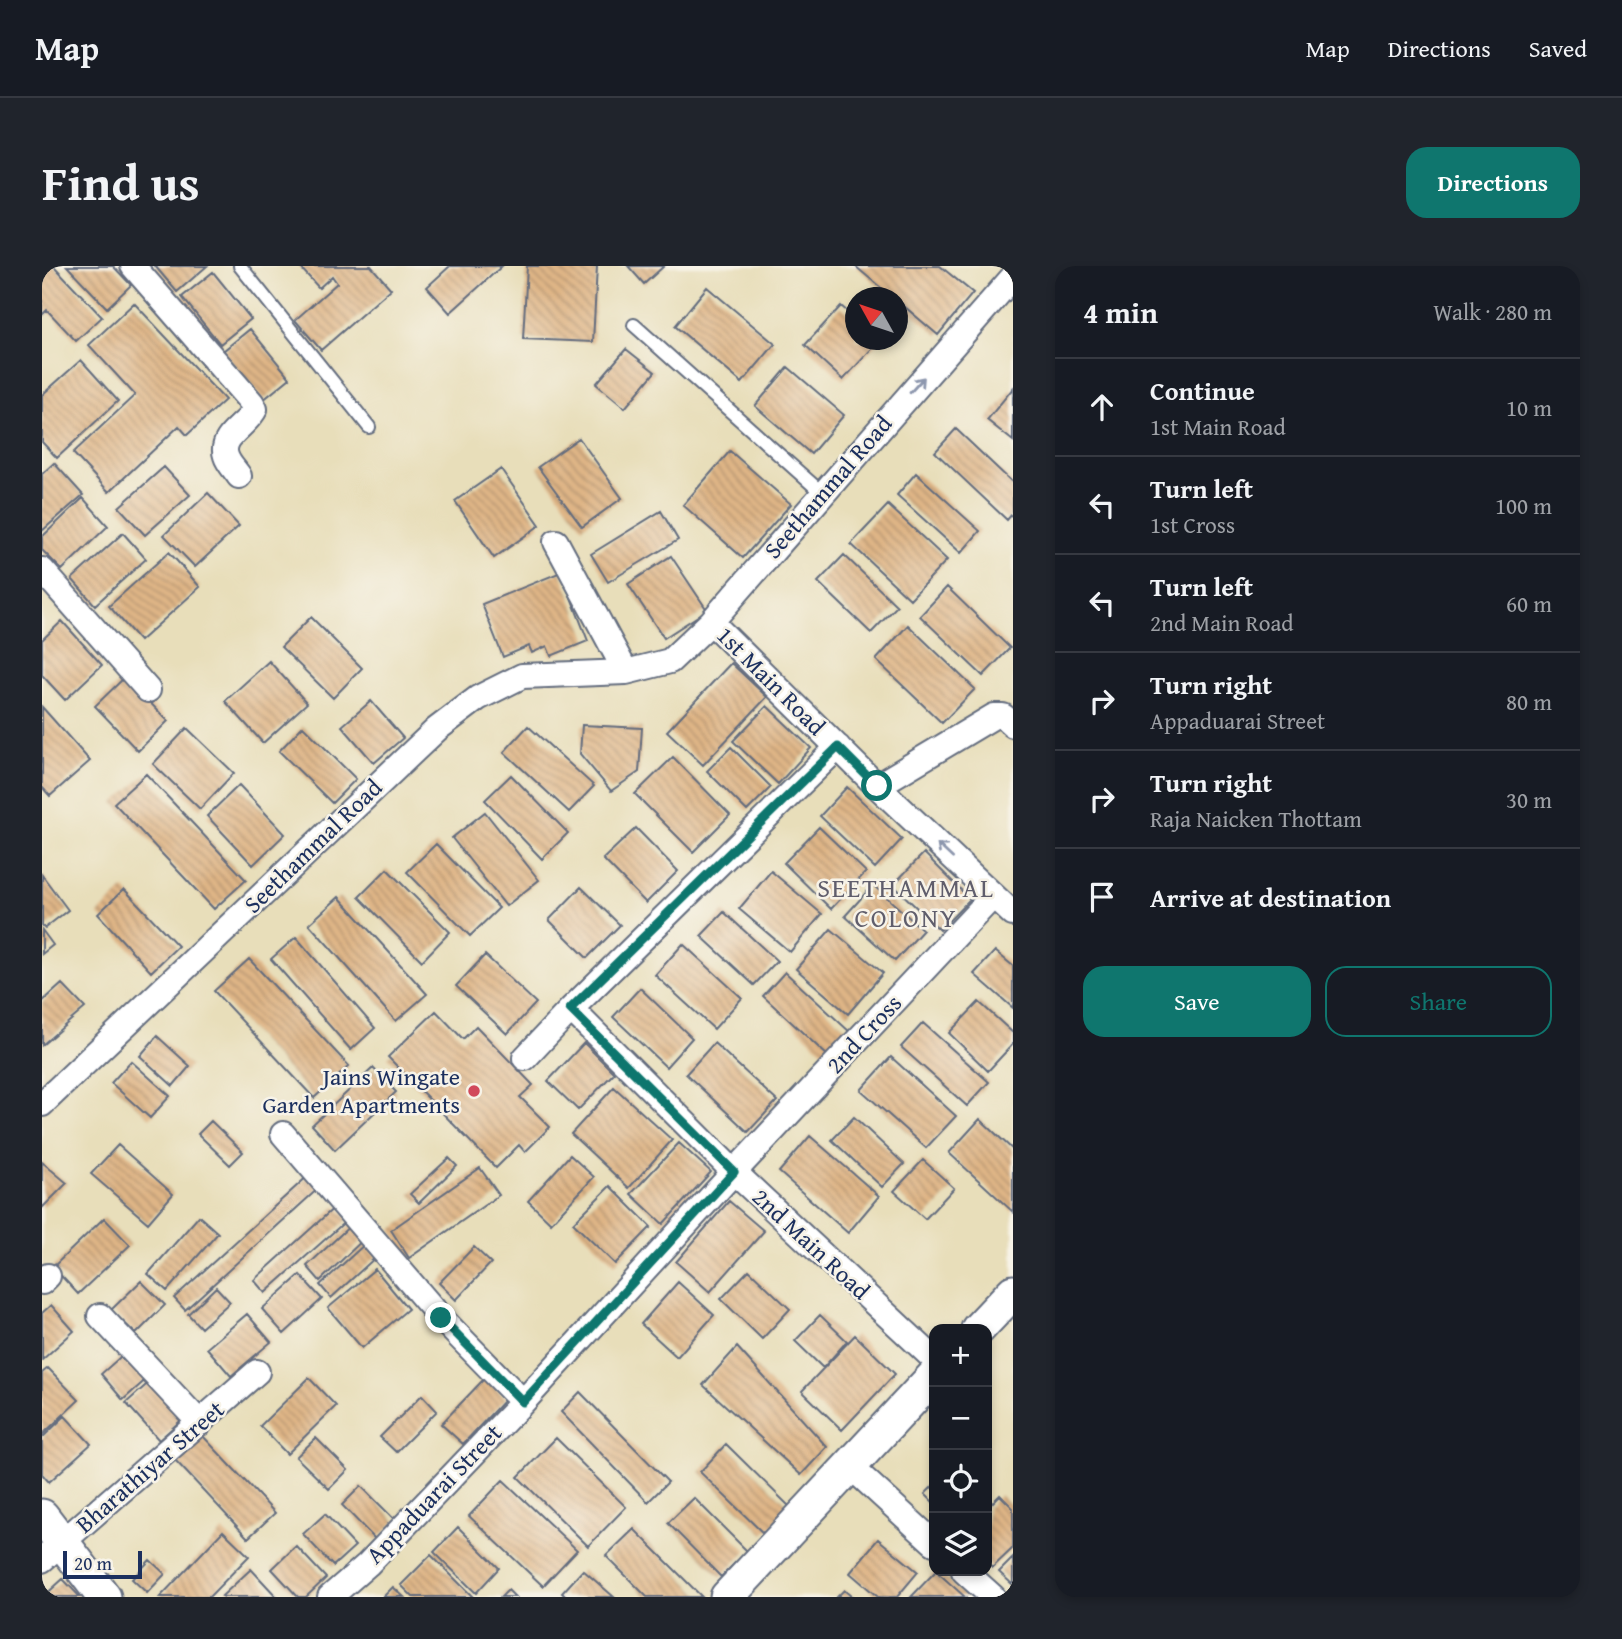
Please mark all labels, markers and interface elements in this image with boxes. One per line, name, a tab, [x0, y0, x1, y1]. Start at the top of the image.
text: Map	[35, 24, 99, 72]
text: Map	[1306, 31, 1350, 66]
text: Directions	[1388, 31, 1491, 66]
text: Saved	[1529, 31, 1587, 66]
text: Find us	[42, 146, 200, 218]
button: Directions	[1406, 147, 1580, 218]
north arrow	[845, 287, 908, 350]
text: 4 min	[1083, 290, 1158, 334]
text: Walk · 280 m	[1433, 295, 1552, 328]
text: Continue	[1150, 371, 1255, 410]
one-way arrow	[909, 376, 925, 394]
icon: ahead	[1083, 388, 1121, 426]
text: 10 m	[1506, 391, 1552, 424]
street label: Seethammal Road	[755, 407, 900, 566]
text: 1st Main Road	[1150, 410, 1286, 443]
text: Turn left	[1150, 469, 1253, 508]
icon: left	[1083, 486, 1121, 524]
text: 100 m	[1495, 489, 1552, 522]
text: 1st Cross	[1150, 508, 1235, 541]
text: Turn left	[1150, 567, 1253, 606]
icon: left	[1083, 584, 1121, 622]
text: 60 m	[1506, 587, 1552, 620]
text: 2nd Main Road	[1150, 606, 1294, 639]
street label: 1st Main Road	[709, 618, 834, 743]
text: Turn right	[1150, 665, 1272, 704]
icon: right	[1083, 682, 1121, 720]
text: 80 m	[1506, 685, 1552, 718]
text: Appaduarai Street	[1150, 704, 1325, 737]
text: Turn right	[1150, 763, 1272, 802]
street label: Seethammal Road	[236, 770, 390, 921]
route start	[861, 770, 892, 801]
icon: right	[1083, 780, 1121, 818]
text: 30 m	[1506, 783, 1552, 816]
text: Raja Naicken Thottam	[1150, 802, 1362, 835]
one-way arrow	[936, 843, 954, 859]
district label: SEETHAMMAL COLONY	[817, 868, 995, 937]
icon: arrive	[1083, 878, 1121, 916]
text: Arrive at destination	[1150, 878, 1391, 917]
button: Save	[1083, 966, 1311, 1037]
button: Share	[1325, 966, 1552, 1037]
street label: 2nd Cross	[818, 986, 910, 1081]
place label: Jains Wingate Garden Apartments	[262, 1059, 460, 1122]
marker: Jains Wingate Garden Apartments	[466, 1083, 482, 1099]
street label: 2nd Main Road	[745, 1180, 878, 1308]
route end	[425, 1302, 456, 1333]
map controls	[929, 1324, 992, 1576]
button: +	[929, 1324, 992, 1387]
button: −	[929, 1387, 992, 1450]
street label: Bharathiyar Street	[68, 1392, 232, 1541]
street label: Appaduarai Street	[358, 1415, 510, 1572]
button: locate	[929, 1450, 992, 1513]
button: layers	[929, 1513, 992, 1576]
scale bar	[63, 1548, 142, 1580]
text: 20 m	[74, 1549, 112, 1577]

